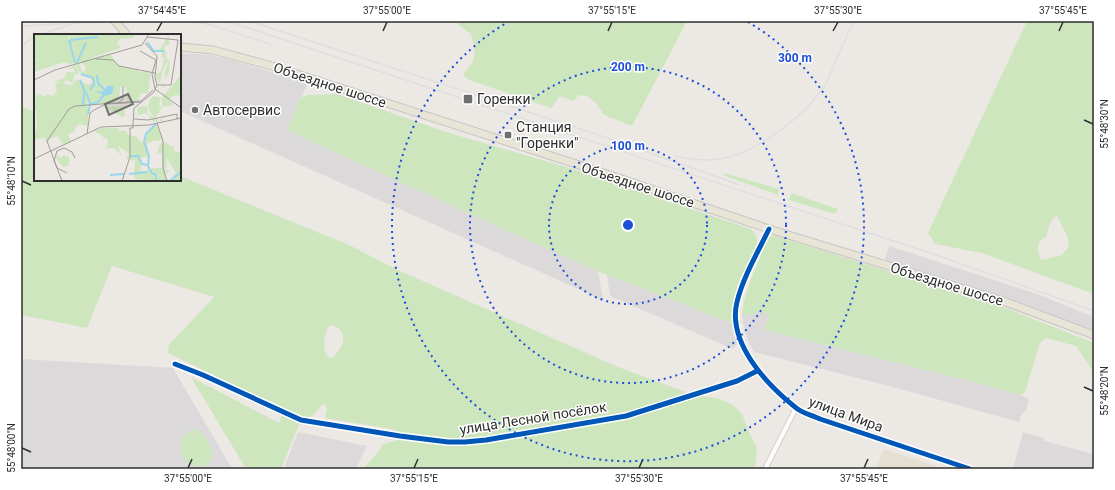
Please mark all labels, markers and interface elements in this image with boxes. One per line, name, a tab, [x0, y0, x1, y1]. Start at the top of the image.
text: 37°54'45"E	[138, 5, 186, 16]
text: 37°55'00"E	[363, 5, 411, 16]
text: 37°55'15"E	[588, 5, 636, 16]
text: 37°55'30"E	[814, 5, 862, 16]
text: 37°55'45"E	[1039, 5, 1087, 16]
inset map	[34, 34, 181, 181]
text: 300 m	[778, 51, 812, 65]
street label: Объездное шоссе	[272, 59, 388, 111]
text: 200 m	[611, 60, 645, 74]
place label: Горенки	[477, 91, 531, 107]
marker: Горенки	[462, 93, 474, 105]
text: 55°48'30"N	[1099, 99, 1110, 149]
place label: Автосервис	[203, 102, 281, 118]
marker: Автосервис	[190, 105, 200, 115]
place label: Станция "Горенки"	[516, 119, 578, 151]
marker: Станция "Горенки"	[503, 130, 513, 140]
text: 100 m	[611, 139, 645, 153]
text: 55°48'10"N	[6, 156, 17, 206]
street label: Объездное шоссе	[580, 159, 696, 211]
centre of rings	[621, 218, 635, 232]
street label: Объездное шоссе	[889, 259, 1005, 309]
text: 55°48'20"N	[1099, 366, 1110, 416]
street label: улица Мира	[807, 393, 885, 435]
street label: улица Лесной посёлок	[458, 398, 608, 438]
text: 55°48'00"N	[6, 423, 17, 473]
text: 37°55'00"E	[164, 473, 212, 484]
text: 37°55'15"E	[390, 473, 438, 484]
text: 37°55'30"E	[615, 473, 663, 484]
text: 37°55'45"E	[840, 473, 888, 484]

